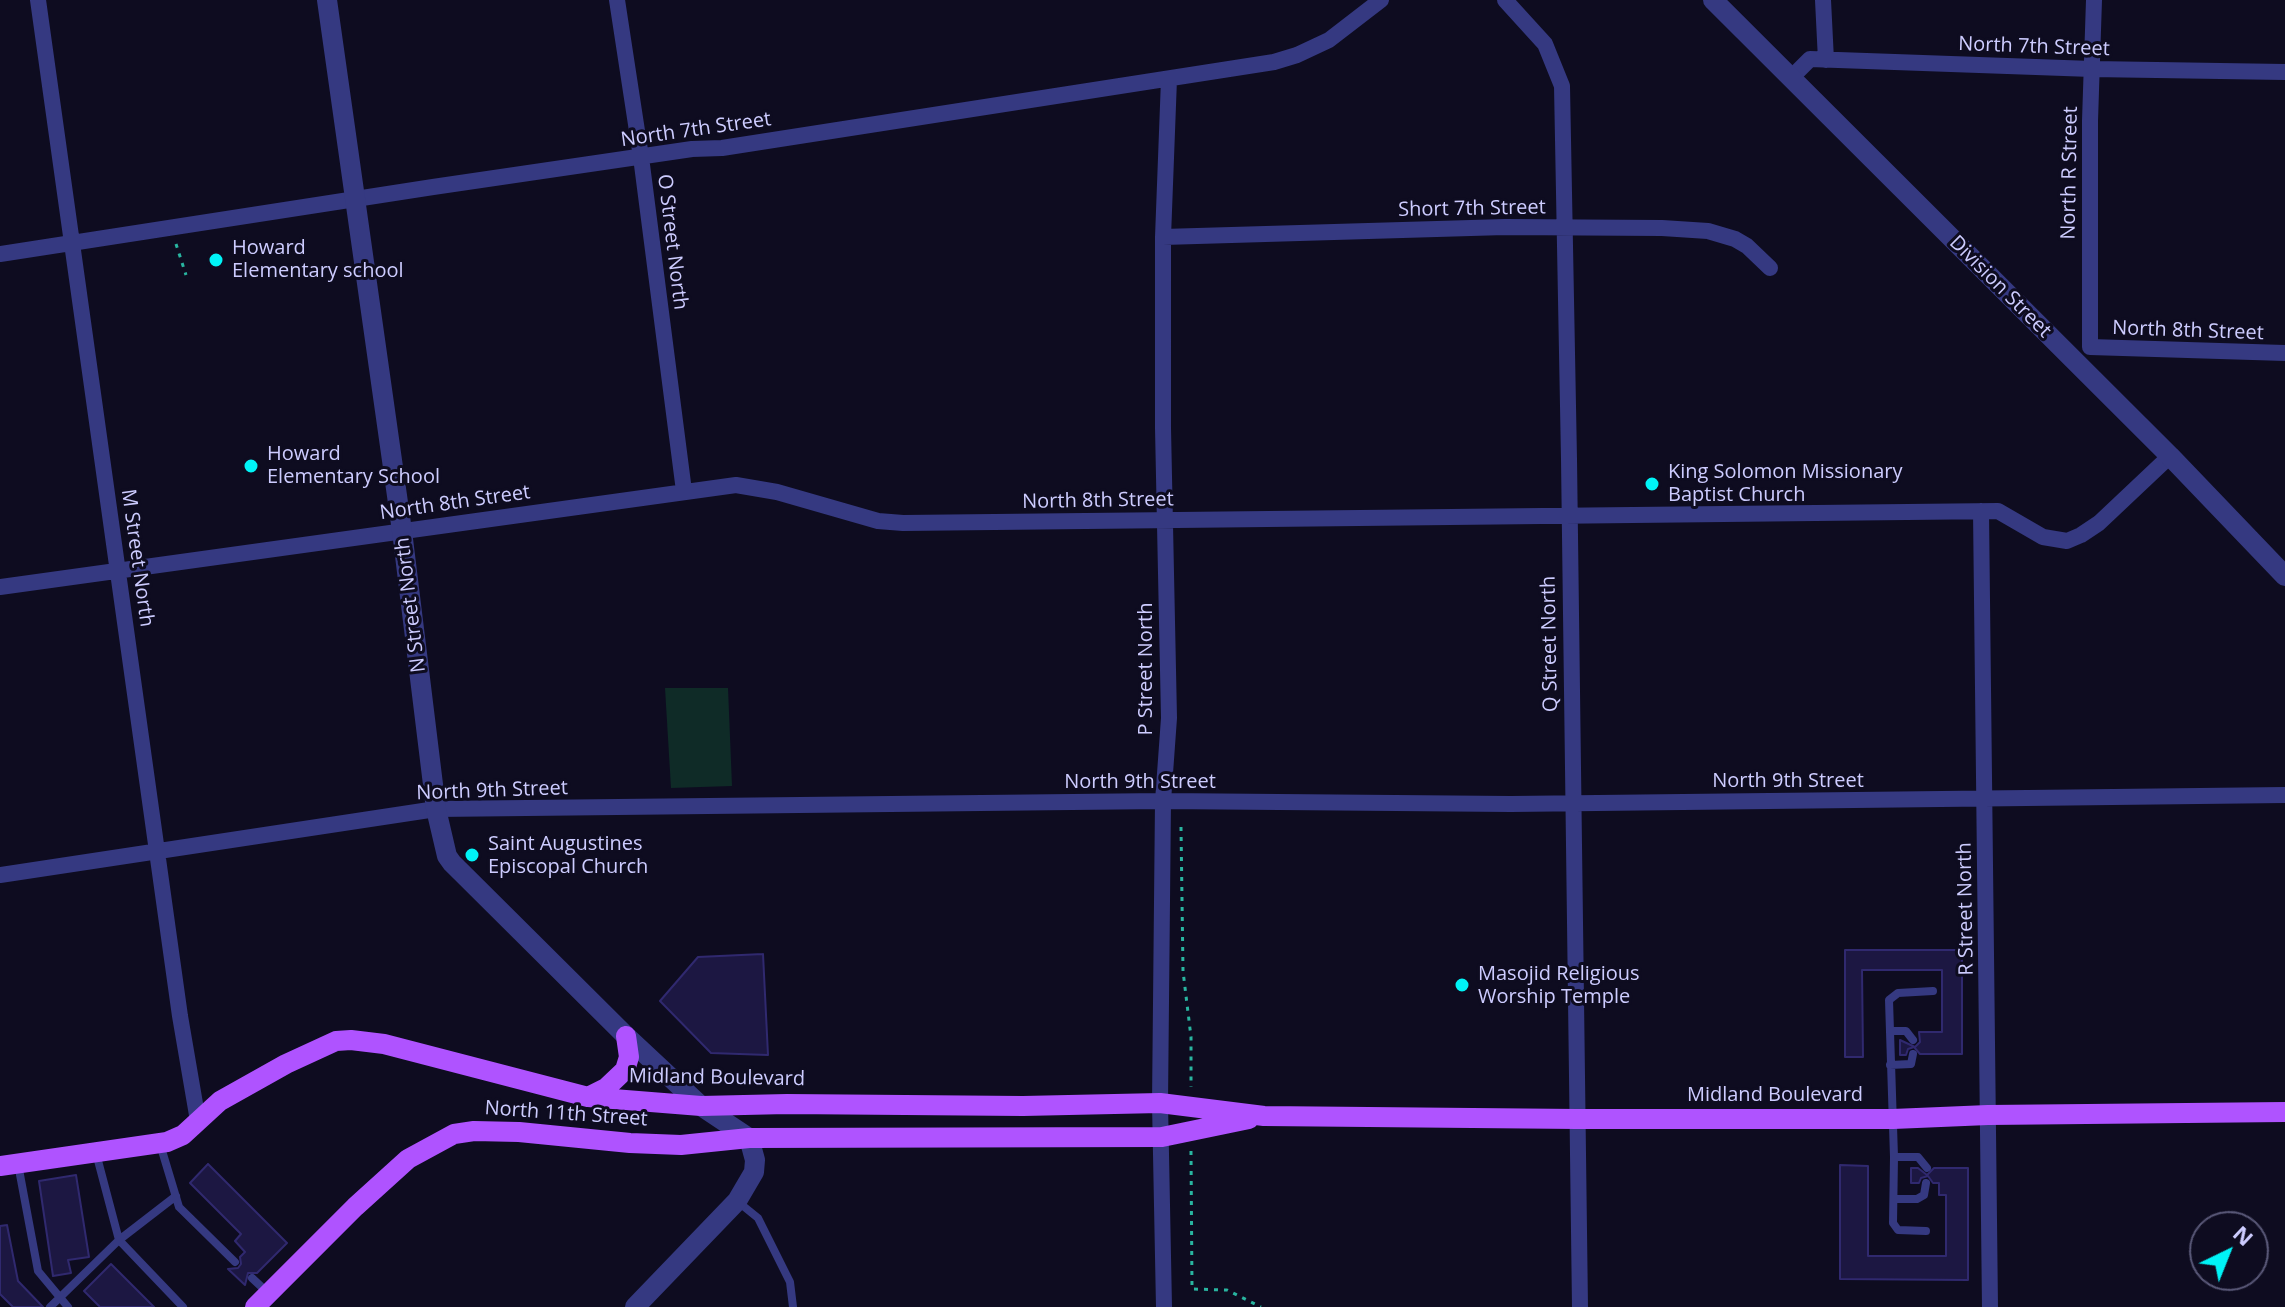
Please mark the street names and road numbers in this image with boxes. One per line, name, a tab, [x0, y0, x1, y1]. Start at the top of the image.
street label: North 7th Street	[1958, 32, 2110, 62]
street label: North R Street	[2057, 106, 2083, 240]
street label: North 7th Street	[619, 108, 773, 152]
street label: O Street North	[652, 173, 692, 311]
street label: Short 7th Street	[1398, 196, 1546, 222]
street label: Division Street	[1944, 231, 2056, 343]
street label: North 8th Street	[2112, 316, 2264, 346]
street label: North 8th Street	[378, 481, 532, 525]
street label: M Street North	[115, 488, 159, 628]
street label: North 8th Street	[1022, 488, 1174, 514]
street label: N Street North	[391, 536, 431, 674]
street label: Q Street North	[1537, 576, 1563, 712]
street label: P Street North	[1134, 603, 1158, 735]
street label: North 9th Street	[1712, 769, 1864, 793]
street label: North 9th Street	[1064, 770, 1216, 794]
street label: North 9th Street	[416, 776, 568, 806]
street label: R Street North	[1953, 842, 1979, 976]
street label: Midland Boulevard	[629, 1064, 805, 1092]
street label: Midland Boulevard	[1687, 1083, 1863, 1107]
street label: North 11th Street	[484, 1096, 648, 1132]

